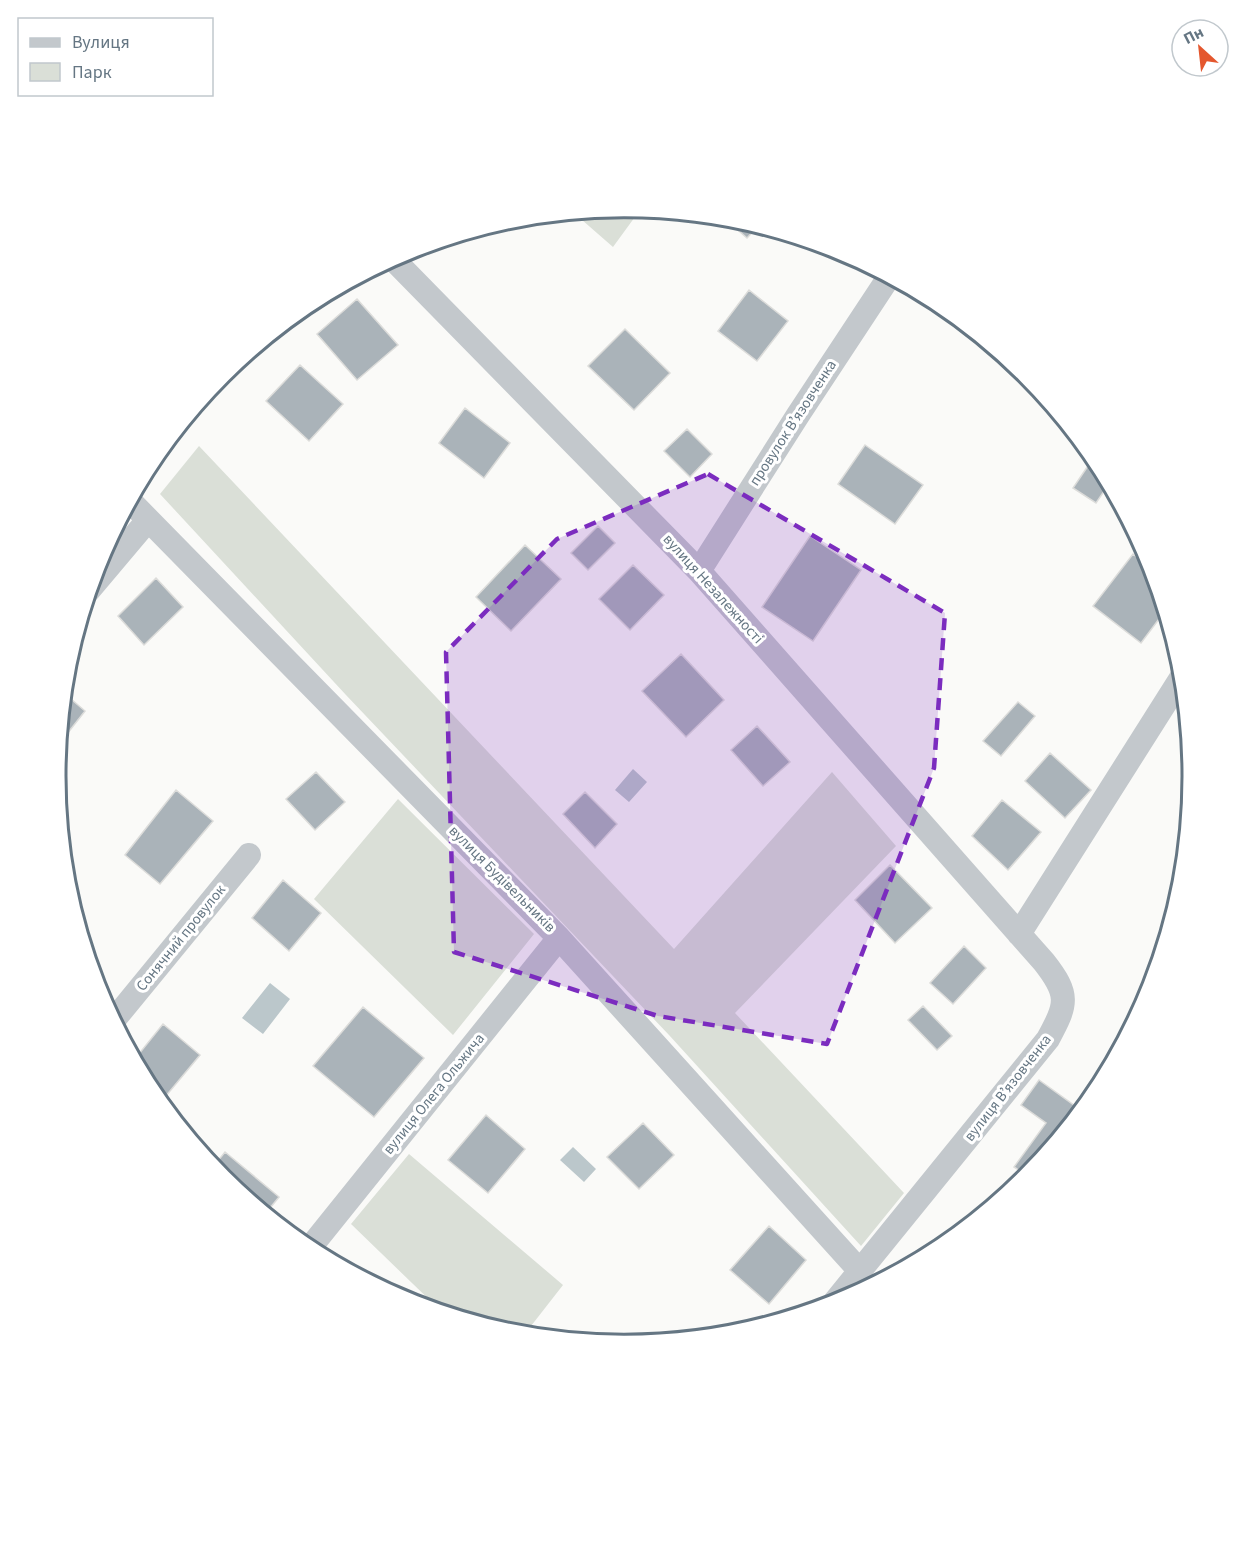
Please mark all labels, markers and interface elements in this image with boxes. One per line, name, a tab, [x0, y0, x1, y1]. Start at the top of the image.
legend	[18, 18, 213, 96]
north arrow	[1170, 18, 1230, 78]
text: Пн	[1180, 21, 1208, 50]
text: Вулиця	[72, 30, 130, 55]
text: Парк	[72, 60, 112, 85]
street label: провулок Вʼязовченка	[744, 356, 842, 490]
street label: вулиця Незалежності	[658, 530, 768, 648]
street label: вулиця Будівельників	[444, 821, 560, 937]
street label: Сонячний провулок	[131, 880, 231, 996]
street label: вулиця Олега Ольжича	[378, 1029, 490, 1159]
street label: вулиця Вʼязовченка	[960, 1030, 1056, 1146]

